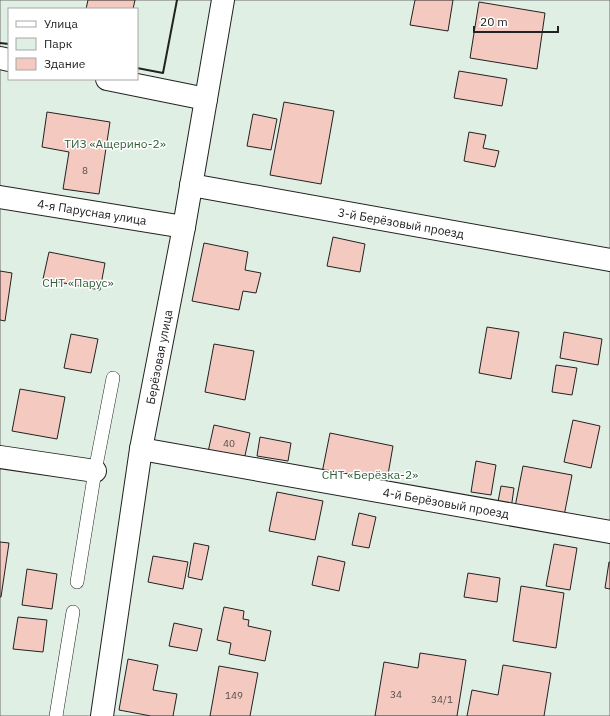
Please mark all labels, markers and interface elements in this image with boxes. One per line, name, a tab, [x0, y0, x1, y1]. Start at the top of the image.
legend	[8, 8, 138, 80]
scale bar	[474, 8, 558, 34]
text: 20 m	[480, 14, 508, 29]
text: Улица	[44, 16, 78, 31]
text: Парк	[44, 36, 73, 51]
text: Здание	[44, 56, 86, 71]
park label: ТИЗ «Ащерино-2»	[64, 136, 166, 151]
house number: 8	[82, 164, 88, 177]
street label: 4-я Парусная улица	[36, 196, 148, 228]
street label: 3-й Берёзовый проезд	[337, 205, 465, 241]
park label: СНТ «Парус»	[42, 275, 114, 290]
street label: Берёзовая улица	[142, 308, 176, 406]
house number: 40	[223, 437, 235, 450]
park label: СНТ «Берёзка-2»	[322, 467, 418, 482]
street label: 4-й Берёзовый проезд	[382, 485, 510, 521]
house number: 34	[390, 688, 402, 701]
house number: 149	[225, 689, 243, 702]
house number: 34/1	[431, 693, 453, 706]

